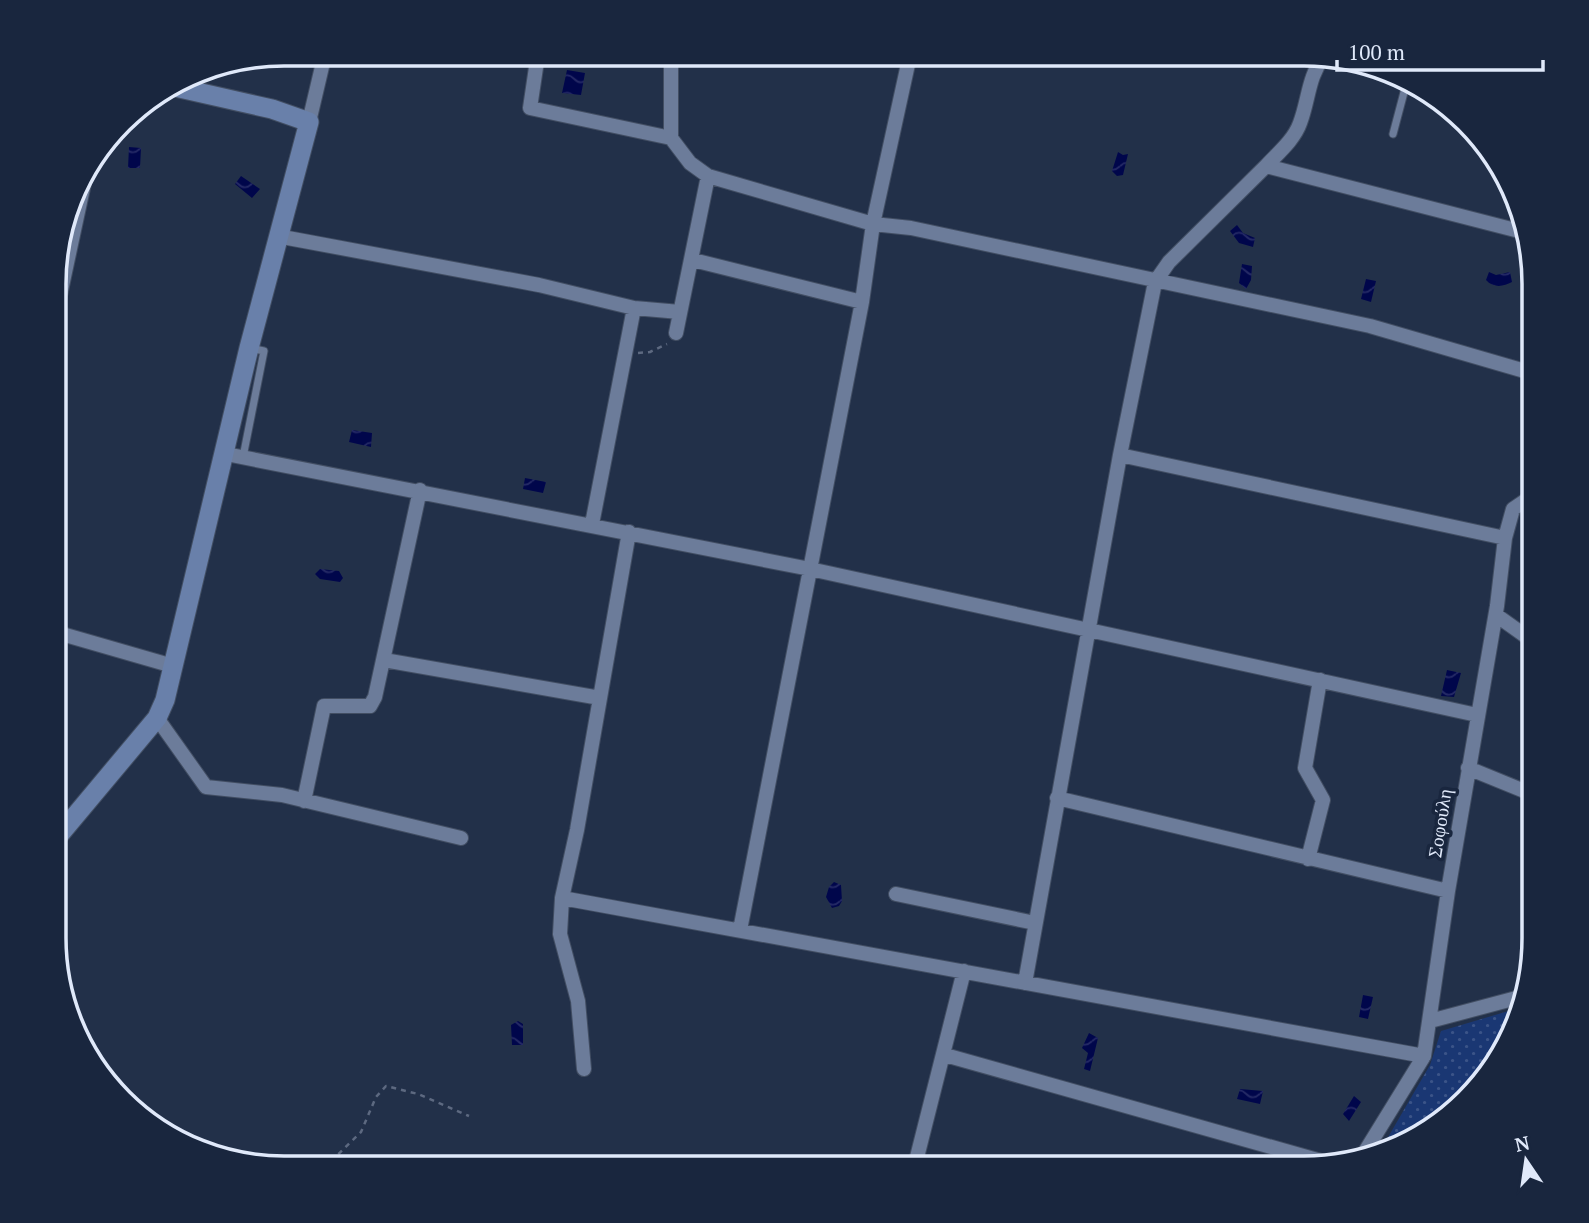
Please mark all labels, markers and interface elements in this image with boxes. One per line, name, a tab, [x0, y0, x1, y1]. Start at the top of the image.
scale bar	[1337, 28, 1544, 72]
text: 100 m	[1348, 38, 1405, 66]
street label: Σοφούλη	[1421, 787, 1457, 859]
north arrow	[1491, 1125, 1561, 1195]
text: N	[1512, 1129, 1532, 1157]

